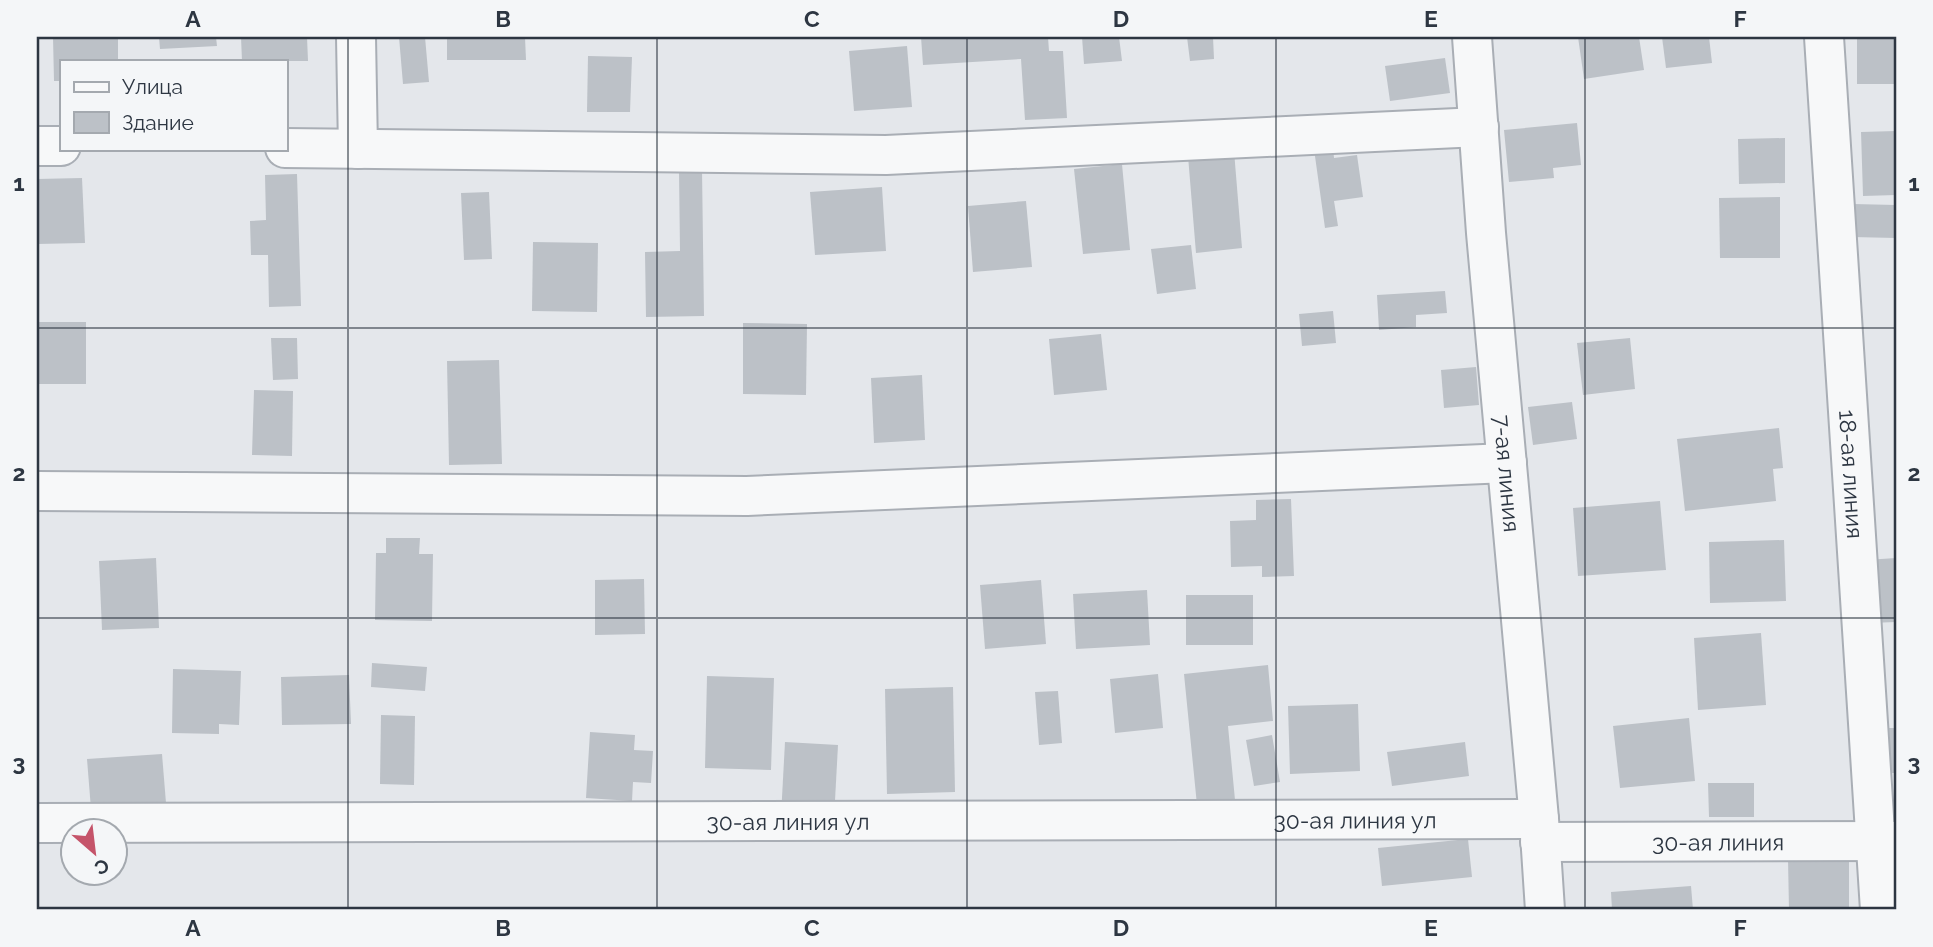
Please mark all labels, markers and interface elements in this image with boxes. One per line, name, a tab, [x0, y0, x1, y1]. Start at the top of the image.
text: A	[185, 5, 201, 32]
text: B	[495, 5, 511, 32]
text: C	[804, 5, 820, 32]
text: D	[1113, 5, 1129, 32]
text: E	[1424, 5, 1438, 32]
text: F	[1733, 5, 1747, 32]
legend	[60, 60, 287, 150]
text: Улица	[122, 74, 183, 99]
text: Здание	[122, 110, 194, 135]
text: 1	[13, 169, 25, 196]
text: 1	[1908, 169, 1920, 196]
street label: 18-ая линия	[1834, 409, 1870, 540]
street label: 7-ая линия	[1489, 414, 1526, 533]
text: 2	[13, 459, 25, 486]
text: 2	[1908, 459, 1920, 486]
text: 3	[13, 749, 25, 776]
text: 3	[1908, 749, 1920, 776]
street label: 30-ая линия ул	[1273, 806, 1437, 833]
street label: 30-ая линия ул	[706, 807, 870, 835]
north arrow	[60, 818, 130, 888]
street label: 30-ая линия	[1652, 828, 1784, 855]
text: С	[91, 854, 113, 880]
text: A	[185, 914, 201, 941]
text: B	[495, 914, 511, 941]
text: C	[804, 914, 820, 941]
text: D	[1113, 914, 1129, 941]
text: E	[1424, 914, 1438, 941]
text: F	[1733, 914, 1747, 941]

